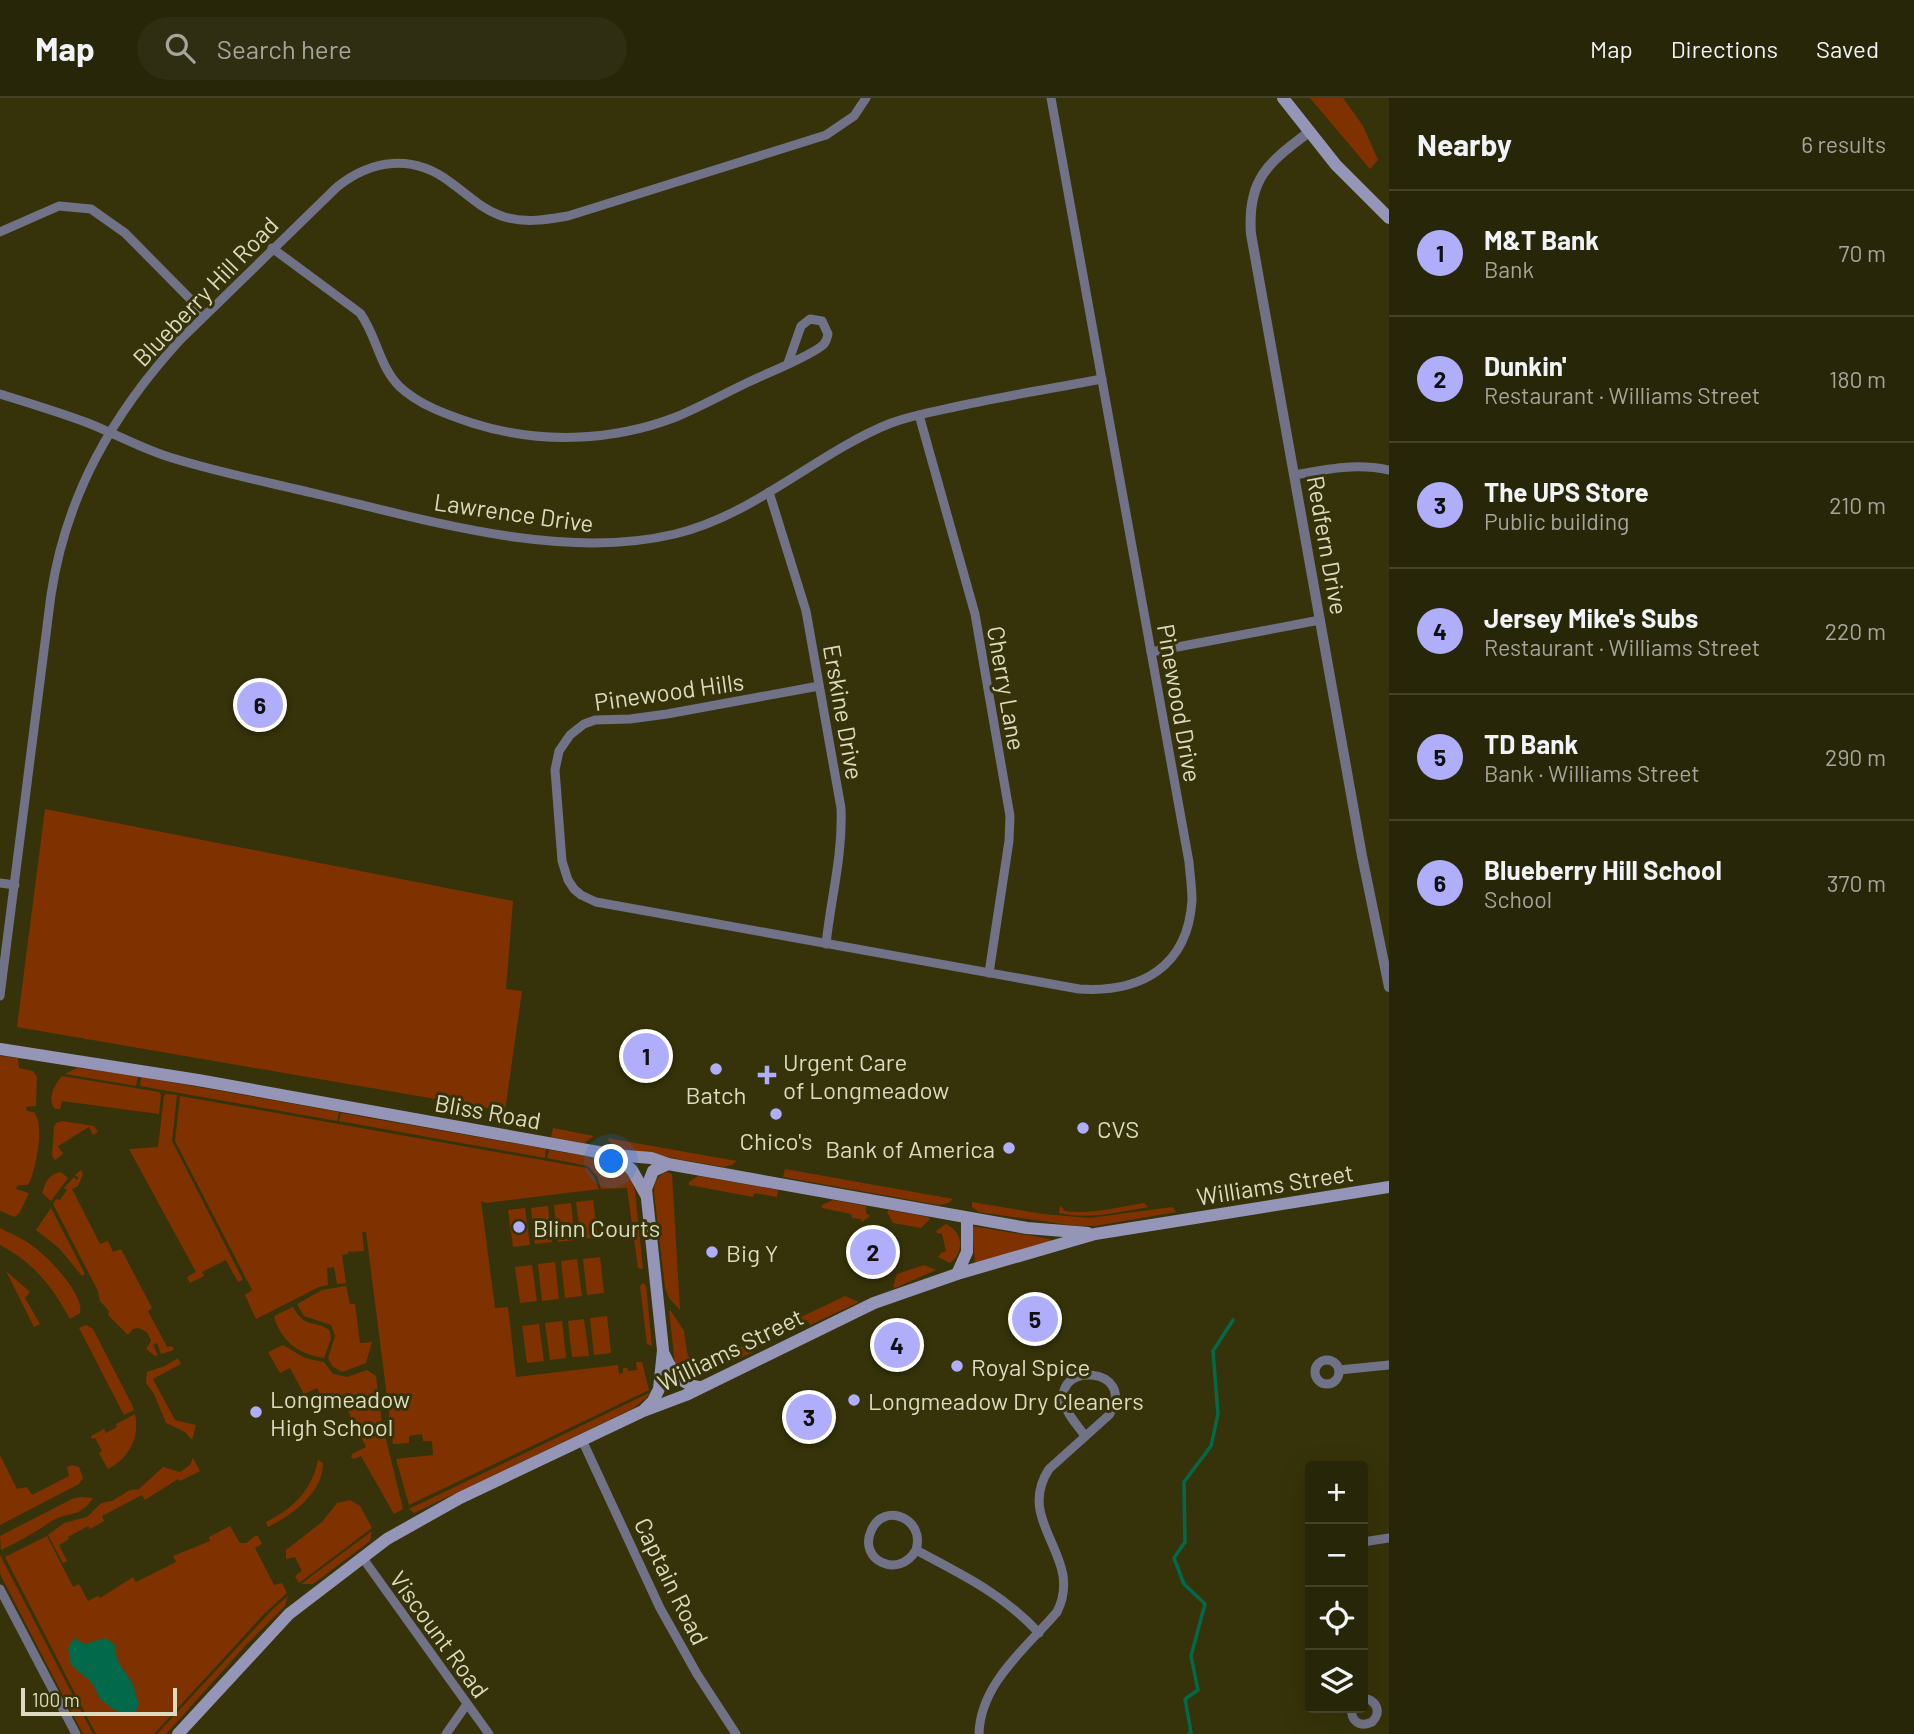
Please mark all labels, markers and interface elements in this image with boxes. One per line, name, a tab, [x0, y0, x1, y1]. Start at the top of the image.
search box	[137, 17, 627, 80]
text: Map	[35, 28, 95, 68]
icon: search	[161, 29, 199, 67]
text: Search here	[217, 33, 352, 64]
text: Map	[1590, 34, 1633, 63]
text: Directions	[1671, 34, 1778, 63]
text: Saved	[1816, 34, 1879, 63]
text: Nearby	[1417, 126, 1512, 162]
text: 6 results	[1801, 130, 1886, 158]
street label: Blueberry Hill Road	[126, 210, 284, 372]
text: M&T Bank	[1484, 224, 1599, 255]
text: 1	[1436, 239, 1444, 267]
text: 70 m	[1839, 239, 1886, 267]
text: Bank	[1484, 255, 1534, 283]
text: Dunkin'	[1484, 350, 1566, 381]
text: 2	[1434, 365, 1446, 393]
text: 180 m	[1829, 365, 1886, 393]
text: Restaurant · Williams Street	[1484, 381, 1760, 409]
street label: Redfern Drive	[1302, 473, 1354, 617]
text: The UPS Store	[1484, 476, 1649, 507]
street label: Lawrence Drive	[432, 486, 596, 538]
text: 3	[1434, 491, 1446, 519]
text: 210 m	[1829, 491, 1886, 519]
text: Public building	[1484, 507, 1629, 535]
text: Jersey Mike's Subs	[1484, 602, 1698, 633]
text: 4	[1433, 617, 1447, 645]
text: 220 m	[1825, 617, 1886, 645]
street label: Pinewood Drive	[1152, 622, 1208, 784]
street label: Cherry Lane	[982, 624, 1032, 752]
text: Restaurant · Williams Street	[1484, 633, 1760, 661]
street label: Erskine Drive	[818, 642, 870, 782]
street label: Pinewood Hills	[592, 666, 746, 716]
pin: 6	[237, 679, 283, 731]
text: TD Bank	[1484, 728, 1578, 759]
text: 5	[1434, 743, 1446, 771]
text: 290 m	[1825, 743, 1886, 771]
text: Bank · Williams Street	[1484, 759, 1700, 787]
text: Blueberry Hill School	[1484, 854, 1722, 885]
text: 6	[1434, 869, 1446, 897]
text: 370 m	[1827, 869, 1886, 897]
text: School	[1484, 885, 1552, 913]
pin: 1	[623, 1030, 669, 1082]
place label: Urgent Care of Longmeadow	[783, 1047, 949, 1104]
marker: Batch	[708, 1061, 724, 1077]
marker: Urgent Care of Longmeadow	[757, 1065, 777, 1085]
place label: Batch	[686, 1080, 746, 1109]
street label: Bliss Road	[433, 1087, 543, 1135]
marker: Chico's	[768, 1106, 784, 1122]
place label: CVS	[1097, 1114, 1139, 1143]
marker: CVS	[1075, 1120, 1091, 1136]
place label: Chico's	[740, 1126, 812, 1155]
place label: Bank of America	[825, 1134, 995, 1163]
marker: Bank of America	[1001, 1140, 1017, 1156]
your location	[594, 1144, 628, 1178]
street label: Williams Street	[1195, 1157, 1355, 1211]
place label: Blinn Courts	[533, 1213, 660, 1242]
marker: Blinn Courts	[511, 1219, 527, 1235]
pin: 2	[850, 1226, 896, 1278]
place label: Big Y	[726, 1238, 778, 1267]
marker: Big Y	[704, 1244, 720, 1260]
pin: 5	[1012, 1293, 1058, 1345]
street label: Williams Street	[652, 1301, 808, 1397]
pin: 4	[874, 1319, 920, 1371]
place label: Royal Spice	[971, 1352, 1090, 1381]
marker: Royal Spice	[949, 1358, 965, 1374]
place label: Longmeadow High School	[270, 1384, 410, 1441]
place label: Longmeadow Dry Cleaners	[868, 1386, 1144, 1415]
pin: 3	[786, 1391, 832, 1443]
marker: Longmeadow Dry Cleaners	[846, 1392, 862, 1408]
marker: Longmeadow High School	[248, 1404, 264, 1420]
map controls	[1305, 1461, 1368, 1713]
button: +	[1305, 1461, 1368, 1524]
street label: Captain Road	[629, 1513, 715, 1649]
button: −	[1305, 1524, 1368, 1587]
street label: Viscount Road	[384, 1565, 496, 1703]
button: locate	[1305, 1587, 1368, 1650]
button: layers	[1305, 1650, 1368, 1713]
scale bar	[21, 1685, 177, 1717]
text: 100 m	[32, 1688, 80, 1711]

